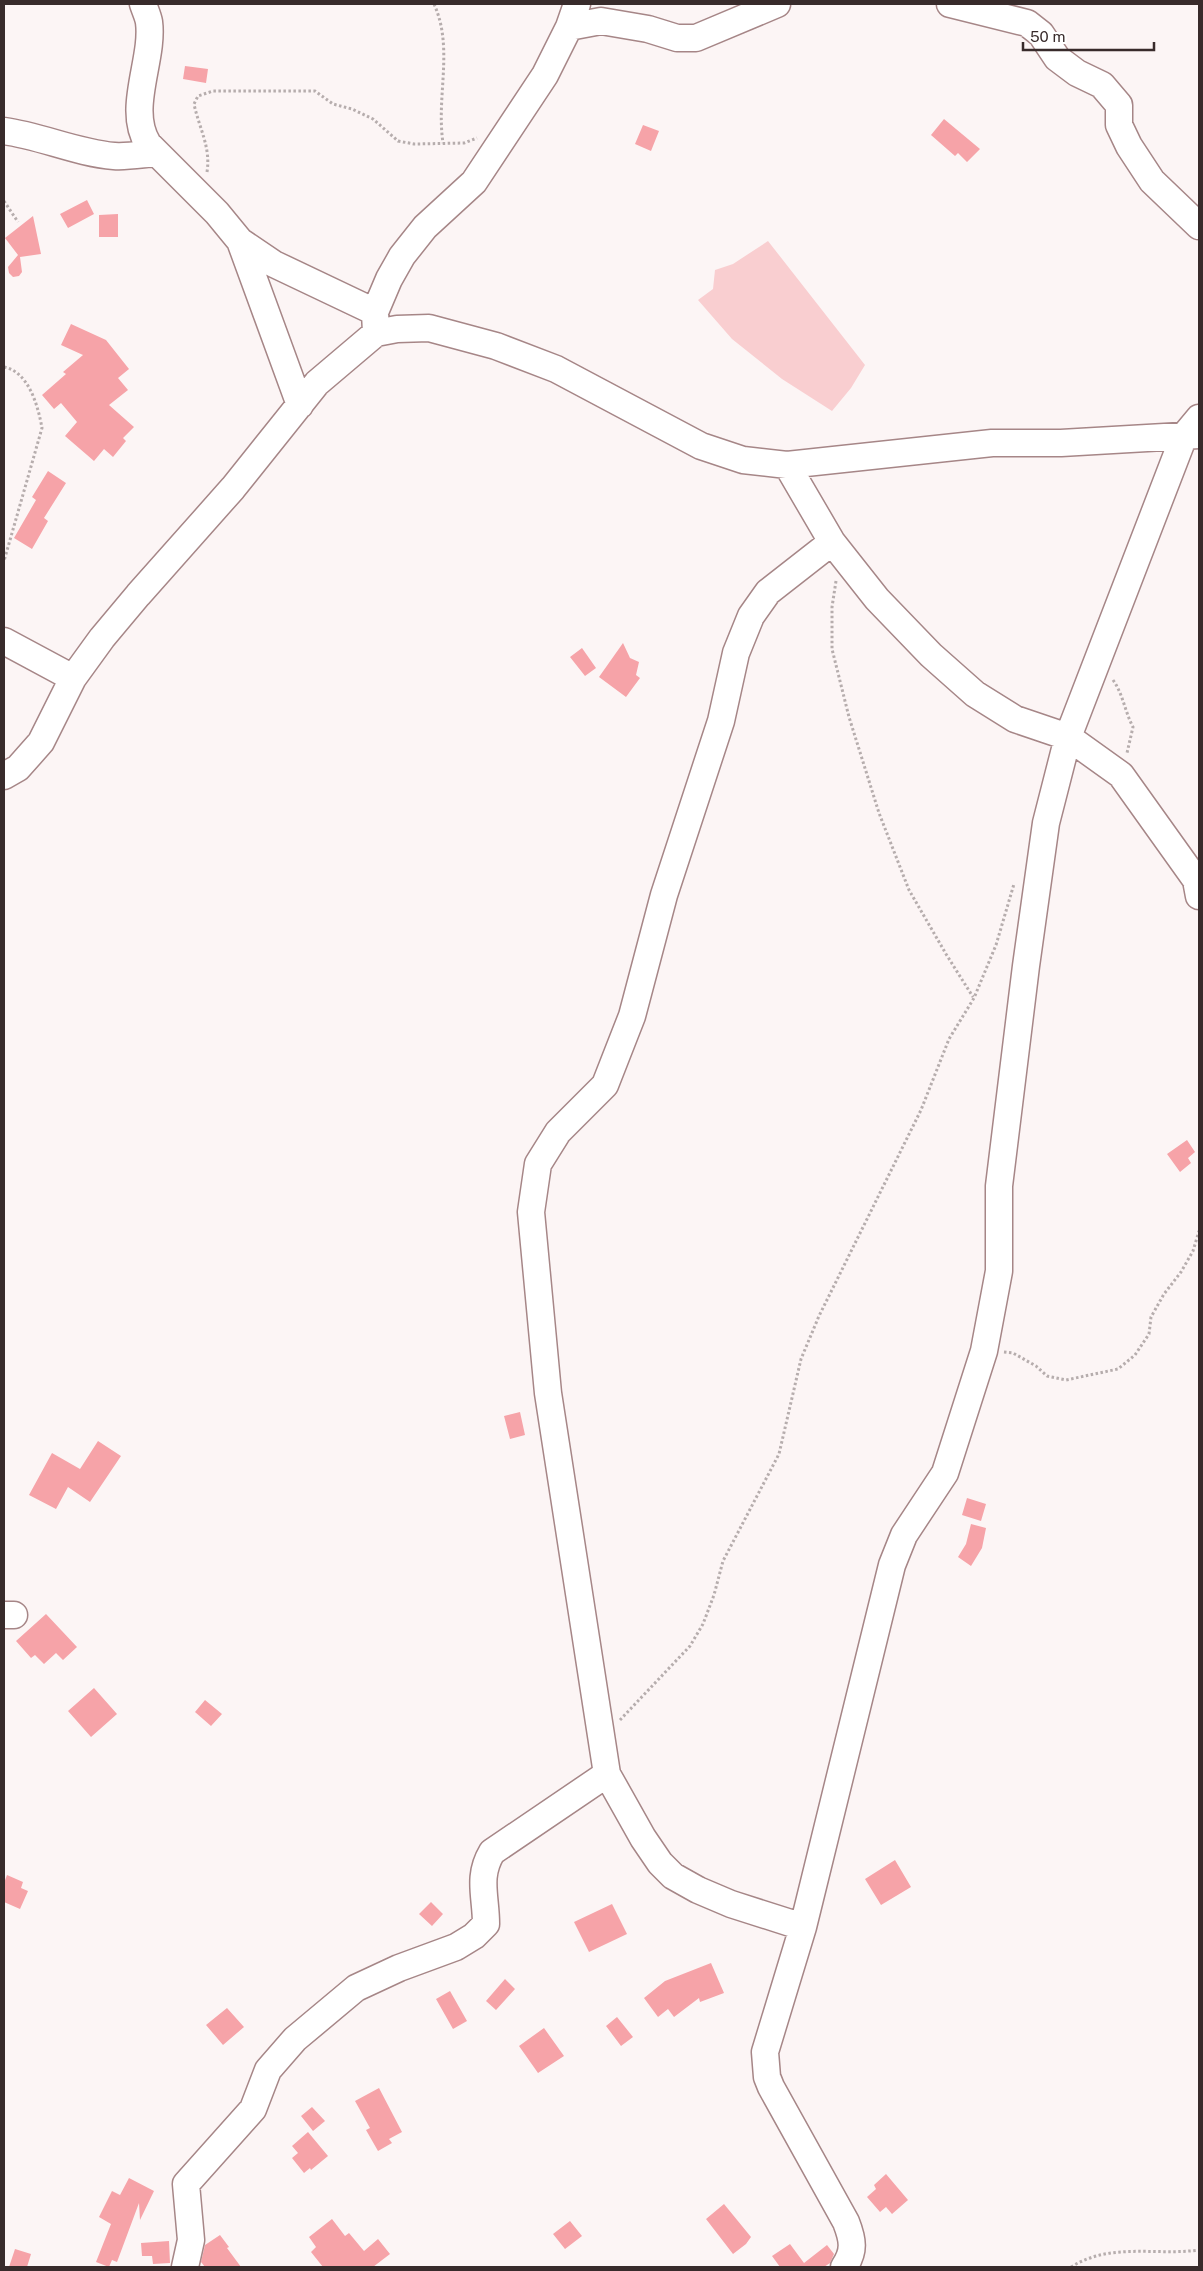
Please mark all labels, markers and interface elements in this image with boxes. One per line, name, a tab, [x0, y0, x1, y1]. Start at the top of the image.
scale bar	[1023, 20, 1154, 52]
text: 50 m	[1030, 28, 1065, 45]

